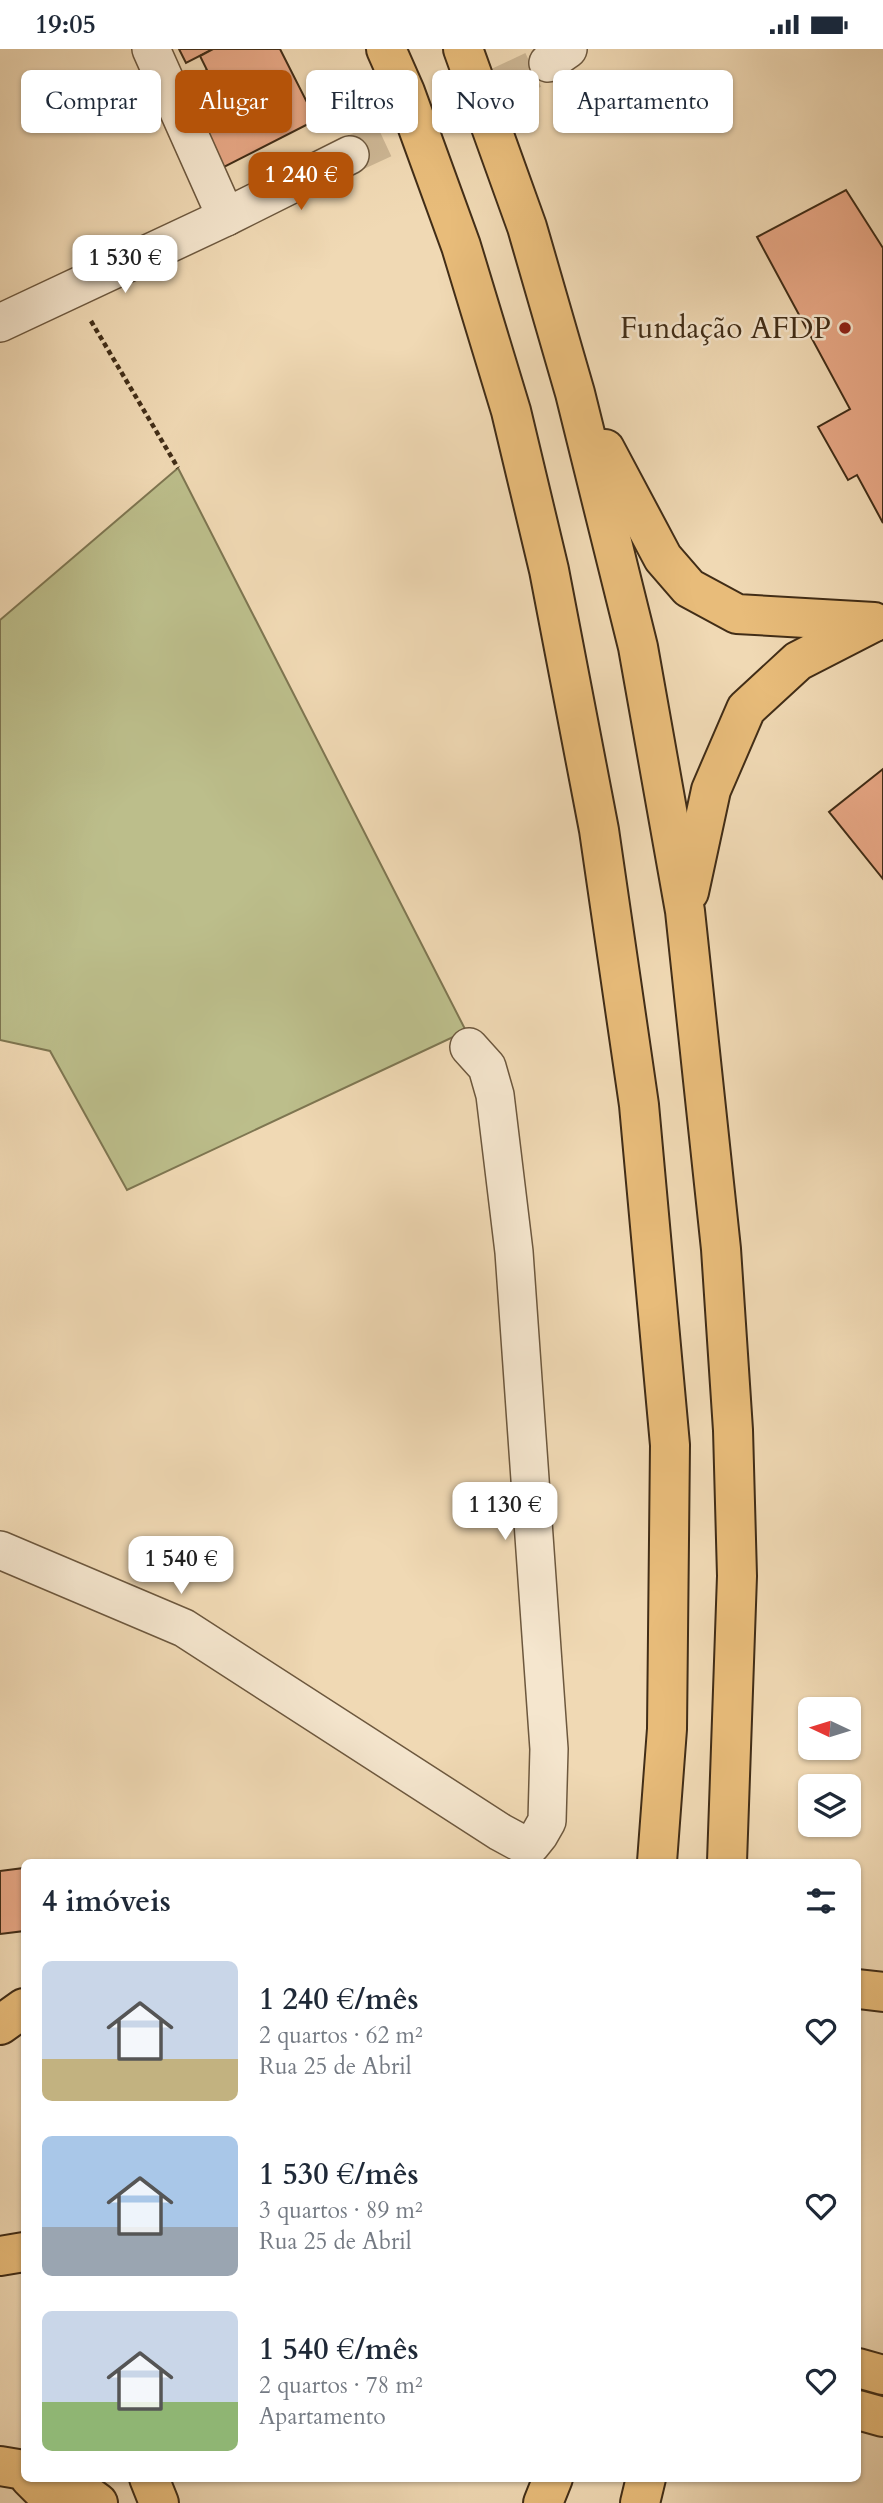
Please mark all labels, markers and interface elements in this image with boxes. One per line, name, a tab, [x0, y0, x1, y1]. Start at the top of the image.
text: 19:05	[35, 7, 96, 42]
chip: Comprar	[21, 70, 161, 133]
chip: Alugar	[175, 70, 292, 133]
chip: Filtros	[306, 70, 418, 133]
chip: Novo	[432, 70, 539, 133]
chip: Apartamento	[553, 70, 733, 133]
pin: 1 240 €	[236, 153, 366, 212]
text: 1 240 €	[264, 159, 338, 190]
pin: 1 530 €	[60, 236, 190, 295]
text: 1 530 €	[88, 242, 162, 273]
place label: Fundação AFDP	[620, 308, 831, 349]
marker: Fundação AFDP	[837, 320, 853, 336]
pin: 1 130 €	[440, 1483, 570, 1542]
text: 1 130 €	[468, 1489, 542, 1520]
pin: 1 540 €	[116, 1537, 246, 1596]
text: 1 540 €	[144, 1543, 218, 1574]
north arrow	[798, 1697, 861, 1761]
map controls	[798, 1697, 861, 1837]
button: layers	[798, 1774, 861, 1837]
text: 4 imóveis	[42, 1881, 171, 1922]
icon: filters	[802, 1882, 840, 1920]
text: 1 240 €/mês	[259, 1979, 419, 2020]
icon: home	[98, 1989, 182, 2073]
icon: heart	[802, 2012, 840, 2050]
text: 2 quartos · 62 m²	[259, 2020, 423, 2051]
text: Rua 25 de Abril	[259, 2051, 412, 2082]
text: 1 530 €/mês	[259, 2154, 419, 2195]
icon: home	[98, 2164, 182, 2248]
icon: heart	[802, 2187, 840, 2225]
text: 3 quartos · 89 m²	[259, 2195, 423, 2226]
text: Rua 25 de Abril	[259, 2226, 412, 2257]
text: 1 540 €/mês	[259, 2329, 419, 2370]
icon: home	[98, 2339, 182, 2423]
icon: heart	[802, 2362, 840, 2400]
text: 2 quartos · 78 m²	[259, 2370, 423, 2401]
text: Apartamento	[259, 2401, 386, 2432]

